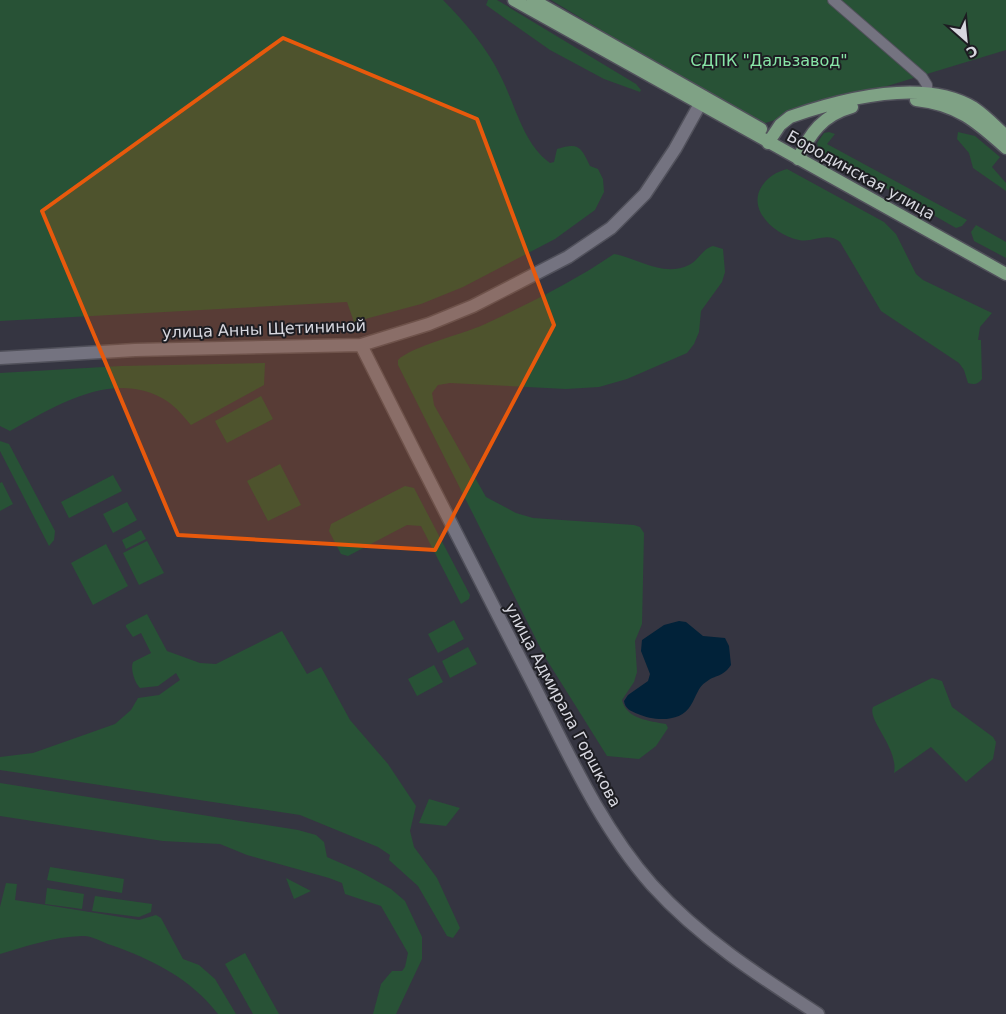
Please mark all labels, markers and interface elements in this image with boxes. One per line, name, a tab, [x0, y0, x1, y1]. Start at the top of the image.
north arrow	[941, 15, 991, 65]
text: С	[964, 42, 980, 61]
park label: СДПК "Дальзавод"	[690, 51, 848, 70]
street label: Бородинская улица	[784, 126, 938, 224]
street label: улица Анны Щетининой	[162, 316, 366, 342]
street label: улица Адмирала Горшкова	[501, 600, 625, 810]

